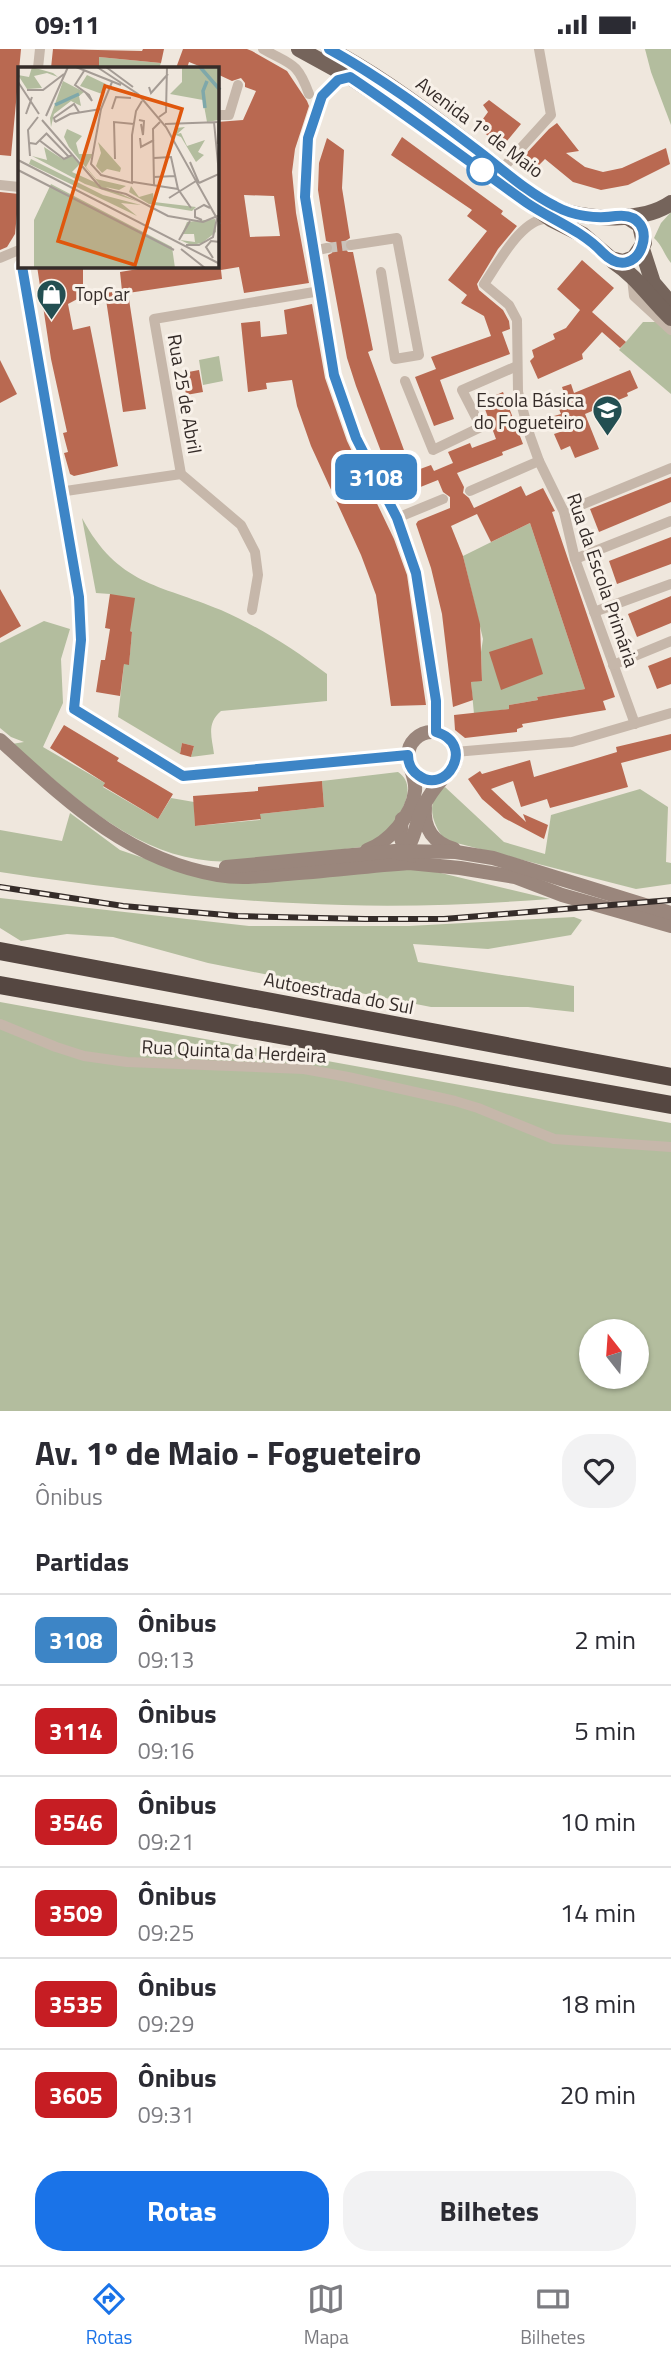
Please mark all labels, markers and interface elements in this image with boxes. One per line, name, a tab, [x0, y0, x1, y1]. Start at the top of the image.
text: 09:11	[35, 5, 100, 44]
inset map	[18, 67, 219, 268]
street label: Avenida 1º de Maio	[410, 69, 550, 184]
unlabelled marker	[467, 155, 497, 185]
shop icon: TopCar	[35, 277, 69, 321]
place label: TopCar	[75, 279, 130, 308]
street label: Rua 25 de Abril	[161, 332, 210, 456]
place label: Escola Básica do Fogueteiro	[474, 385, 584, 436]
school or university icon: Escola Básica do Fogueteiro	[590, 394, 624, 438]
line badge: 3108	[327, 454, 425, 500]
text: 3108	[349, 459, 403, 495]
street label: Rua da Escola Primária	[560, 489, 647, 671]
street label: Autoestrada do Sul	[262, 964, 417, 1021]
street label: Rua Quinta da Herdeira	[141, 1031, 328, 1070]
north arrow	[579, 1319, 649, 1389]
map controls	[579, 1319, 649, 1389]
text: Av. 1º de Maio - Fogueteiro	[35, 1428, 421, 1478]
button: heart	[562, 1434, 636, 1508]
text: Ônibus	[35, 1479, 103, 1514]
text: Partidas	[35, 1542, 129, 1581]
text: Ônibus	[138, 1603, 217, 1642]
text: 2 min	[574, 1620, 636, 1659]
text: 3108	[49, 1622, 103, 1658]
text: 09:13	[138, 1642, 194, 1677]
text: Ônibus	[138, 1694, 217, 1733]
text: 5 min	[574, 1711, 636, 1750]
text: 3114	[49, 1713, 103, 1749]
text: 09:16	[138, 1733, 194, 1768]
text: Ônibus	[138, 1785, 217, 1824]
text: 10 min	[560, 1802, 636, 1841]
text: 3546	[49, 1804, 103, 1840]
text: 09:21	[138, 1824, 194, 1859]
text: Ônibus	[138, 1876, 217, 1915]
text: 14 min	[560, 1893, 636, 1932]
text: 3509	[49, 1895, 103, 1931]
text: 09:25	[138, 1915, 194, 1950]
text: Ônibus	[138, 1967, 217, 2006]
text: 18 min	[560, 1984, 636, 2023]
text: 3535	[49, 1986, 103, 2022]
text: 09:29	[138, 2006, 194, 2041]
text: Ônibus	[138, 2058, 217, 2097]
text: 20 min	[560, 2075, 636, 2114]
text: 3605	[49, 2077, 103, 2113]
text: 09:31	[138, 2097, 194, 2132]
button: Rotas	[35, 2171, 329, 2251]
button: Bilhetes	[343, 2171, 636, 2251]
tab: Rotas	[86, 2280, 132, 2351]
tab: Mapa	[304, 2280, 349, 2351]
tab: Bilhetes	[520, 2280, 585, 2351]

